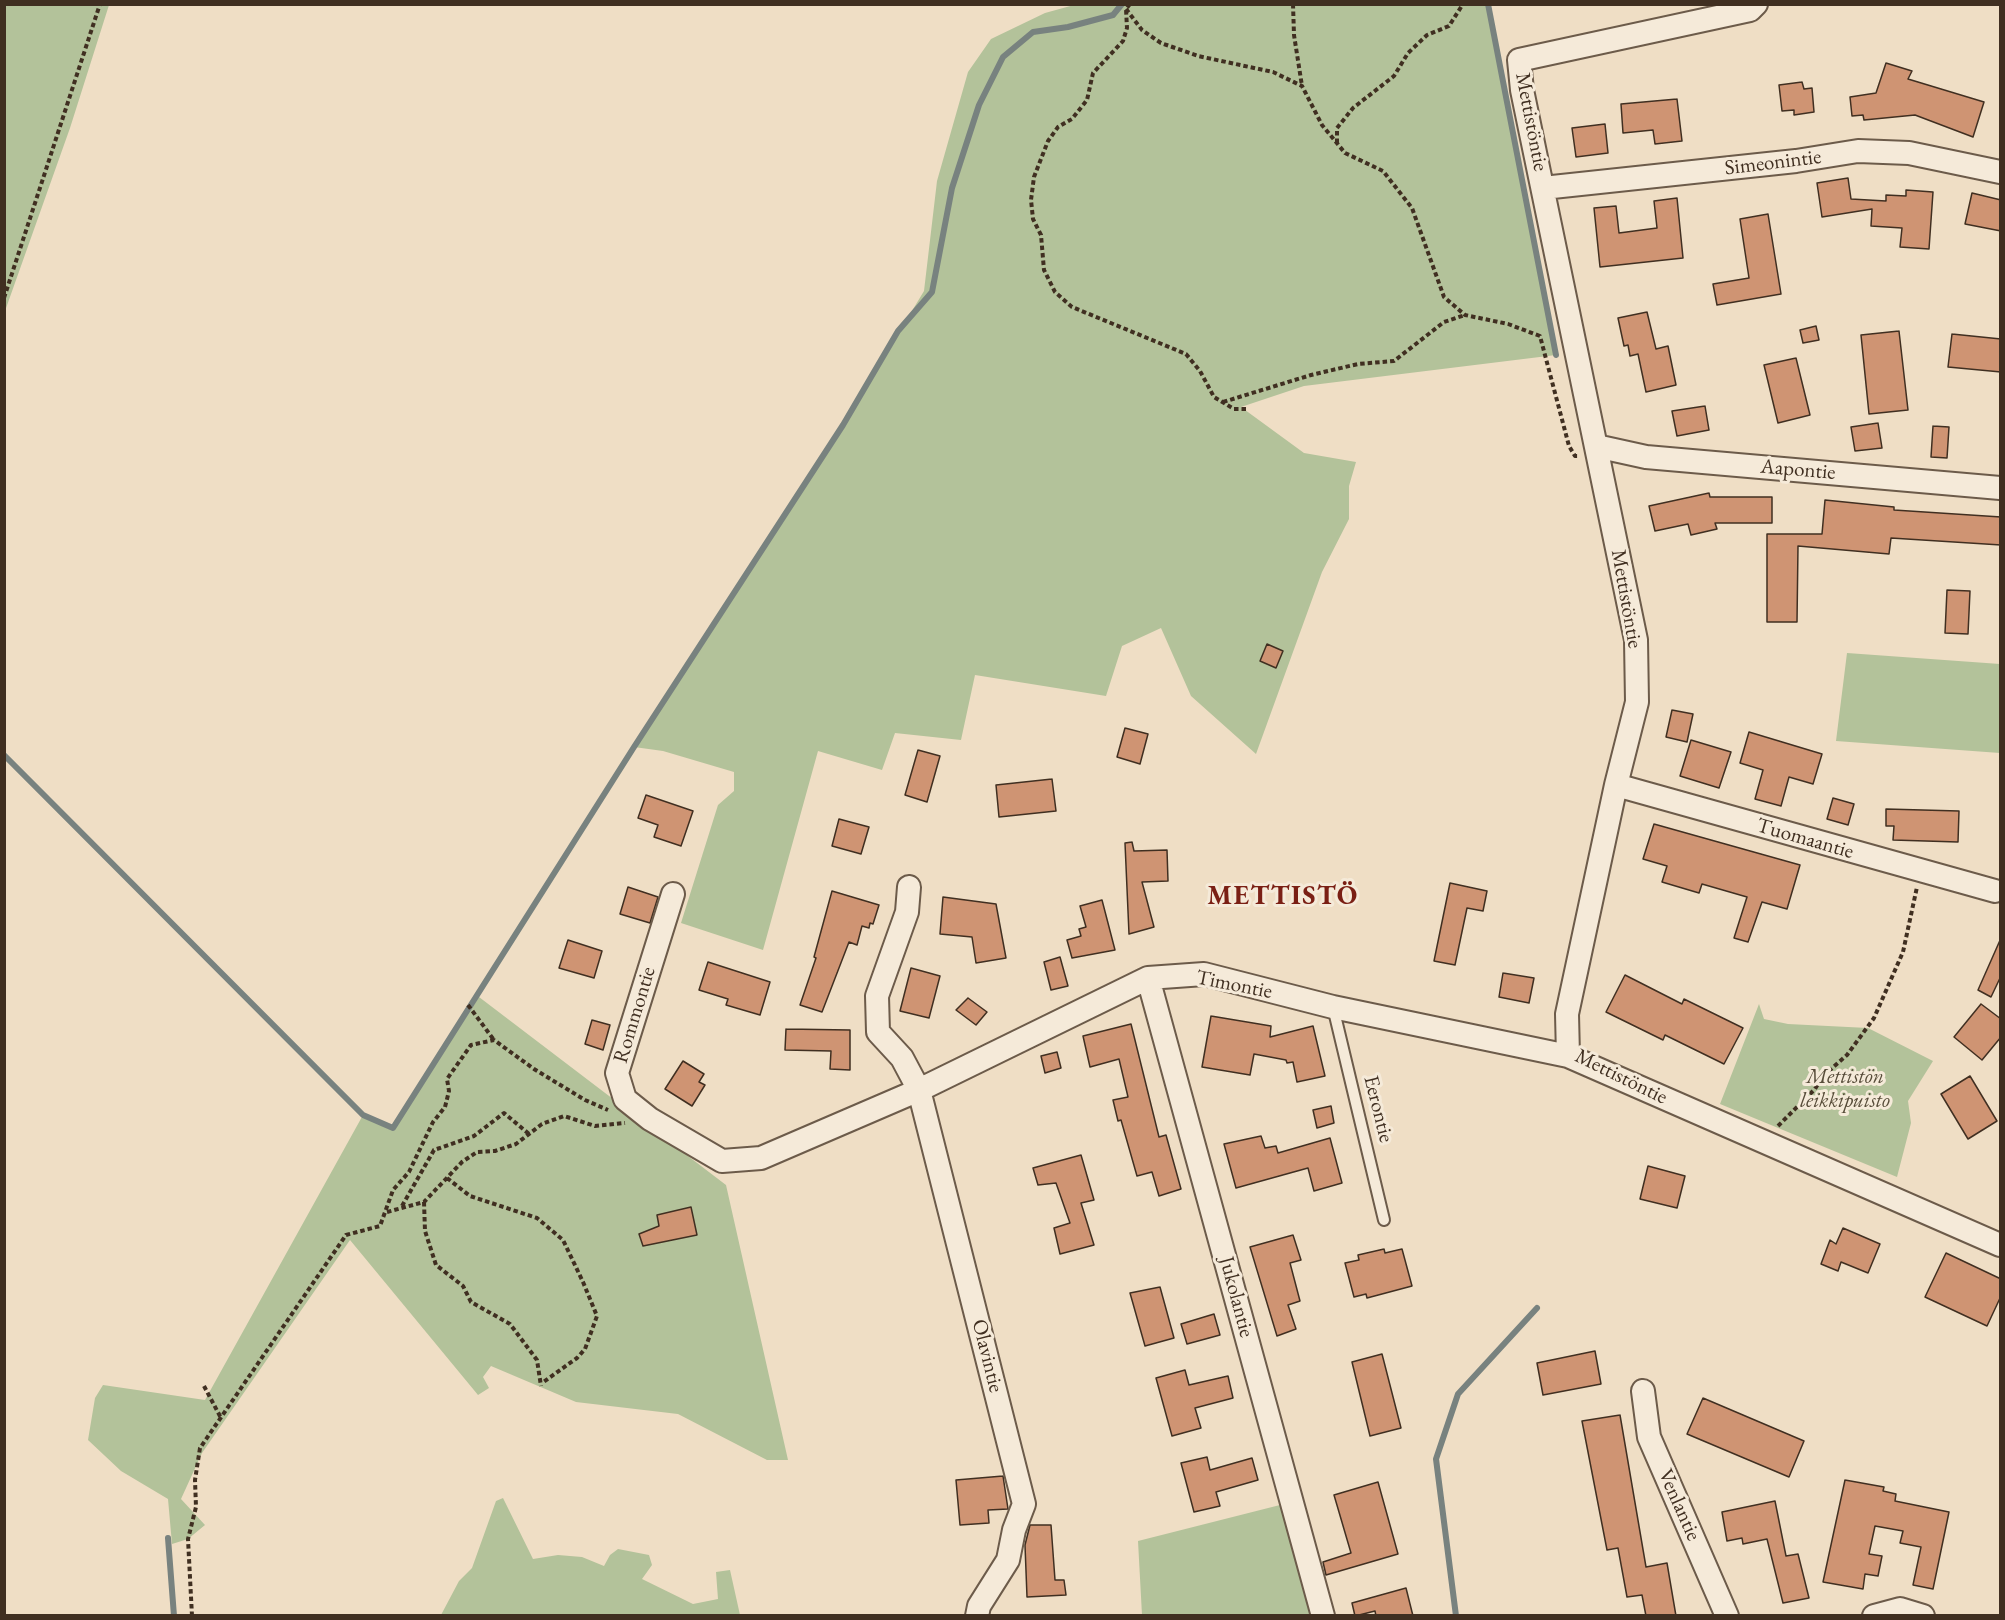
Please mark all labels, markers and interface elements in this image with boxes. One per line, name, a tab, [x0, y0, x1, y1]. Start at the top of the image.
street label: Mettistöntie	[1509, 71, 1553, 173]
street label: Simeonintie	[1723, 145, 1823, 181]
street label: Aapontie	[1759, 454, 1837, 486]
street label: Mettistöntie	[1605, 548, 1647, 650]
street label: Tuomaantie	[1754, 813, 1856, 865]
district label: METTISTÖ	[1207, 881, 1359, 913]
street label: Rommontie	[608, 964, 662, 1066]
street label: Timontie	[1194, 965, 1274, 1005]
street label: Mettistöntie	[1571, 1044, 1671, 1110]
park label: Mettistön leikkipuisto	[1800, 1064, 1890, 1114]
street label: Eerontie	[1358, 1073, 1398, 1145]
street label: Jukolantie	[1213, 1254, 1259, 1340]
street label: Olavintie	[966, 1317, 1008, 1395]
street label: Venlantie	[1652, 1465, 1706, 1545]

